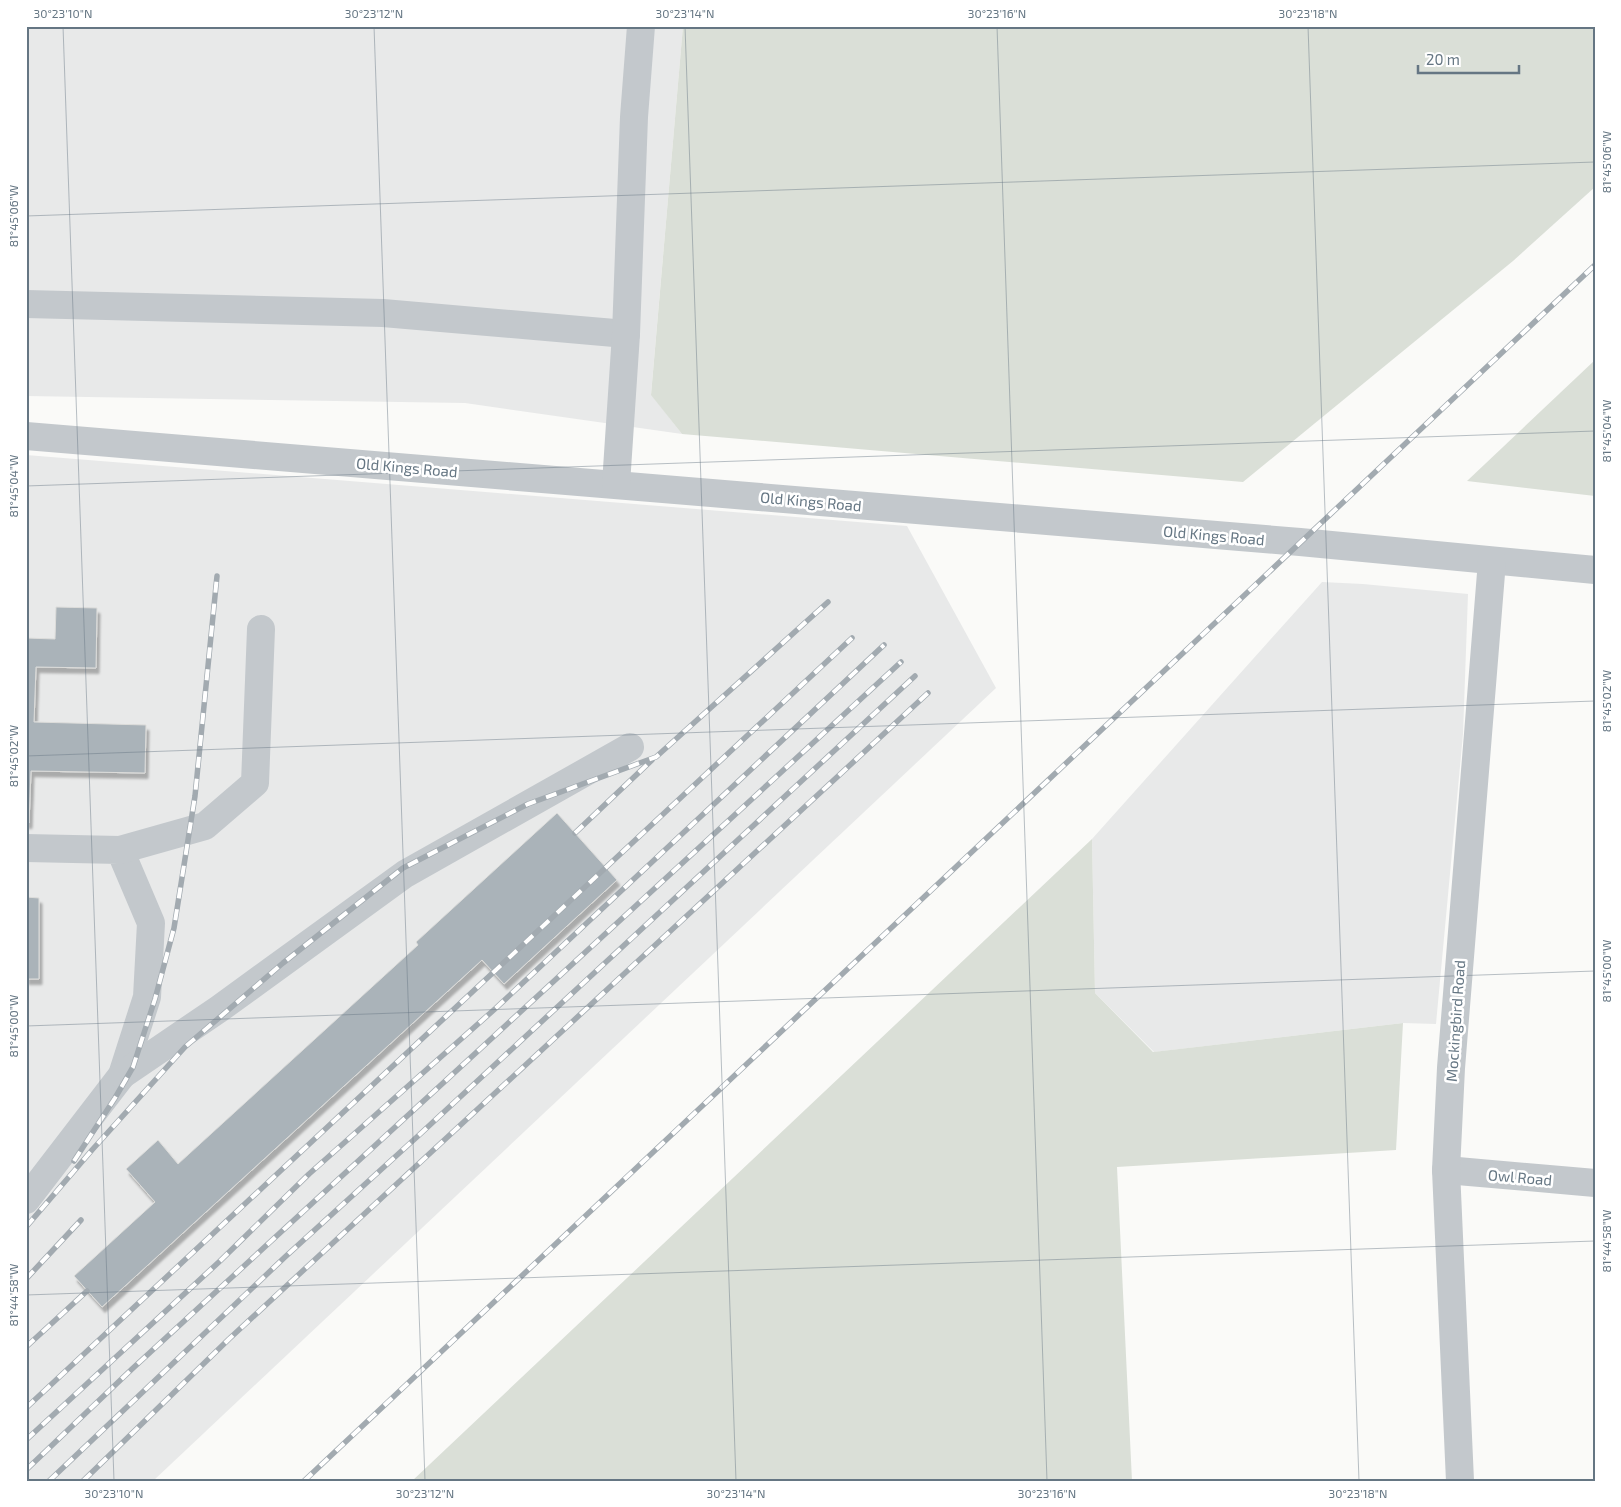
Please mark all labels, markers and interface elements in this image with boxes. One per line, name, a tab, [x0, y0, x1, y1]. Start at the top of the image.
text: 30°23'10"N	[34, 6, 92, 20]
text: 30°23'12"N	[345, 6, 403, 20]
text: 30°23'14"N	[656, 6, 715, 20]
text: 30°23'16"N	[968, 6, 1026, 20]
text: 30°23'18"N	[1279, 6, 1337, 20]
scale bar	[1418, 42, 1520, 74]
text: 20 m	[1426, 50, 1460, 68]
text: 81°45'06"W	[1599, 131, 1613, 193]
text: 81°45'06"W	[6, 185, 20, 247]
text: 81°45'04"W	[1599, 400, 1613, 462]
street label: Old Kings Road	[356, 454, 458, 480]
text: 81°45'04"W	[6, 455, 20, 517]
street label: Old Kings Road	[760, 488, 862, 514]
street label: Old Kings Road	[1163, 522, 1265, 548]
text: 81°45'02"W	[1599, 670, 1613, 732]
text: 81°45'02"W	[6, 725, 20, 787]
text: 81°45'00"W	[1599, 940, 1613, 1002]
street label: Mockingbird Road	[1442, 959, 1468, 1083]
text: 81°45'00"W	[6, 995, 20, 1057]
street label: Owl Road	[1487, 1165, 1553, 1189]
text: 81°44'58"W	[1599, 1210, 1613, 1272]
text: 81°44'58"W	[6, 1264, 20, 1326]
text: 30°23'10"N	[85, 1486, 143, 1500]
text: 30°23'12"N	[396, 1486, 454, 1500]
text: 30°23'14"N	[707, 1486, 766, 1500]
text: 30°23'16"N	[1018, 1486, 1076, 1500]
text: 30°23'18"N	[1329, 1486, 1387, 1500]

